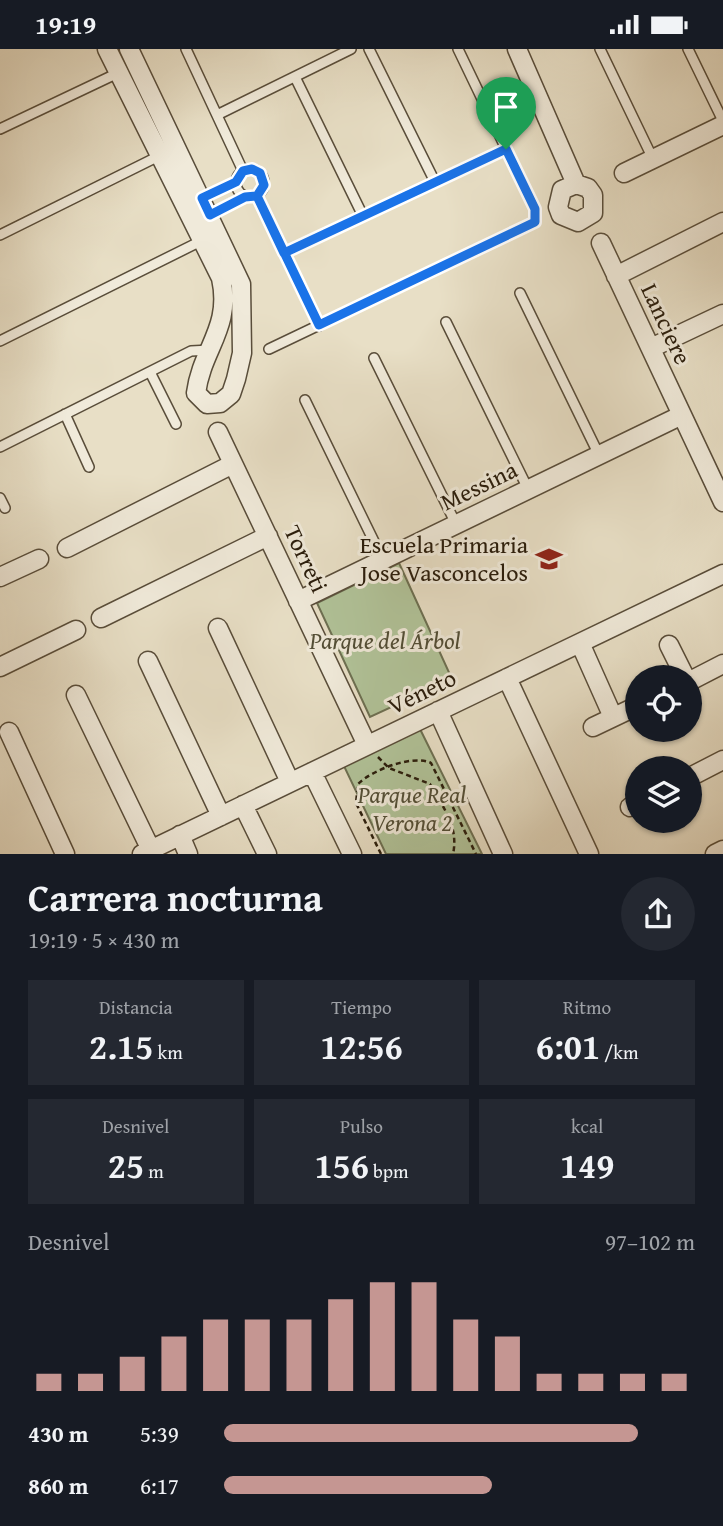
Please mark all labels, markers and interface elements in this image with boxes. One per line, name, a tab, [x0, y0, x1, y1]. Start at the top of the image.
text: 19:19	[35, 5, 96, 44]
pin	[476, 77, 536, 149]
icon: arrive	[487, 88, 525, 126]
street label: Lanciere	[632, 277, 700, 370]
street label: Messina	[434, 452, 524, 519]
street label: Torreti	[276, 519, 337, 598]
place label: Escuela Primaria Jose Vasconcelos	[357, 527, 529, 590]
school or university icon: Escuela Primaria Jose Vasconcelos	[534, 544, 564, 574]
park label: Parque del Árbol	[308, 623, 461, 658]
street label: Véneto	[382, 660, 462, 723]
map controls	[625, 665, 702, 833]
button: locate	[625, 665, 702, 742]
button: layers	[625, 756, 702, 833]
park label: Parque Real Verona 2	[357, 777, 466, 840]
text: Carrera nocturna	[28, 869, 323, 925]
button: share	[621, 877, 695, 951]
text: 19:19 · 5 × 430 m	[28, 923, 180, 956]
text: Distancia	[99, 993, 173, 1021]
text: Tiempo	[331, 993, 392, 1021]
text: Ritmo	[563, 993, 611, 1021]
text: 2.15	[89, 1021, 153, 1072]
text: 12:56	[320, 1021, 403, 1072]
text: 6:01	[536, 1021, 600, 1072]
text: km	[153, 1038, 183, 1066]
text: /km	[600, 1038, 638, 1066]
text: Desnivel	[102, 1112, 169, 1140]
text: Pulso	[340, 1112, 383, 1140]
text: kcal	[571, 1112, 603, 1140]
text: 25	[108, 1140, 144, 1191]
text: 156	[314, 1140, 369, 1191]
text: 149	[560, 1140, 614, 1191]
text: m	[144, 1157, 164, 1185]
text: bpm	[369, 1157, 409, 1185]
text: Desnivel	[28, 1225, 109, 1258]
text: 97–102 m	[605, 1225, 695, 1258]
text: 430 m	[28, 1417, 89, 1450]
text: 5:39	[140, 1417, 179, 1450]
text: 860 m	[28, 1469, 89, 1502]
text: 6:17	[140, 1469, 179, 1502]

